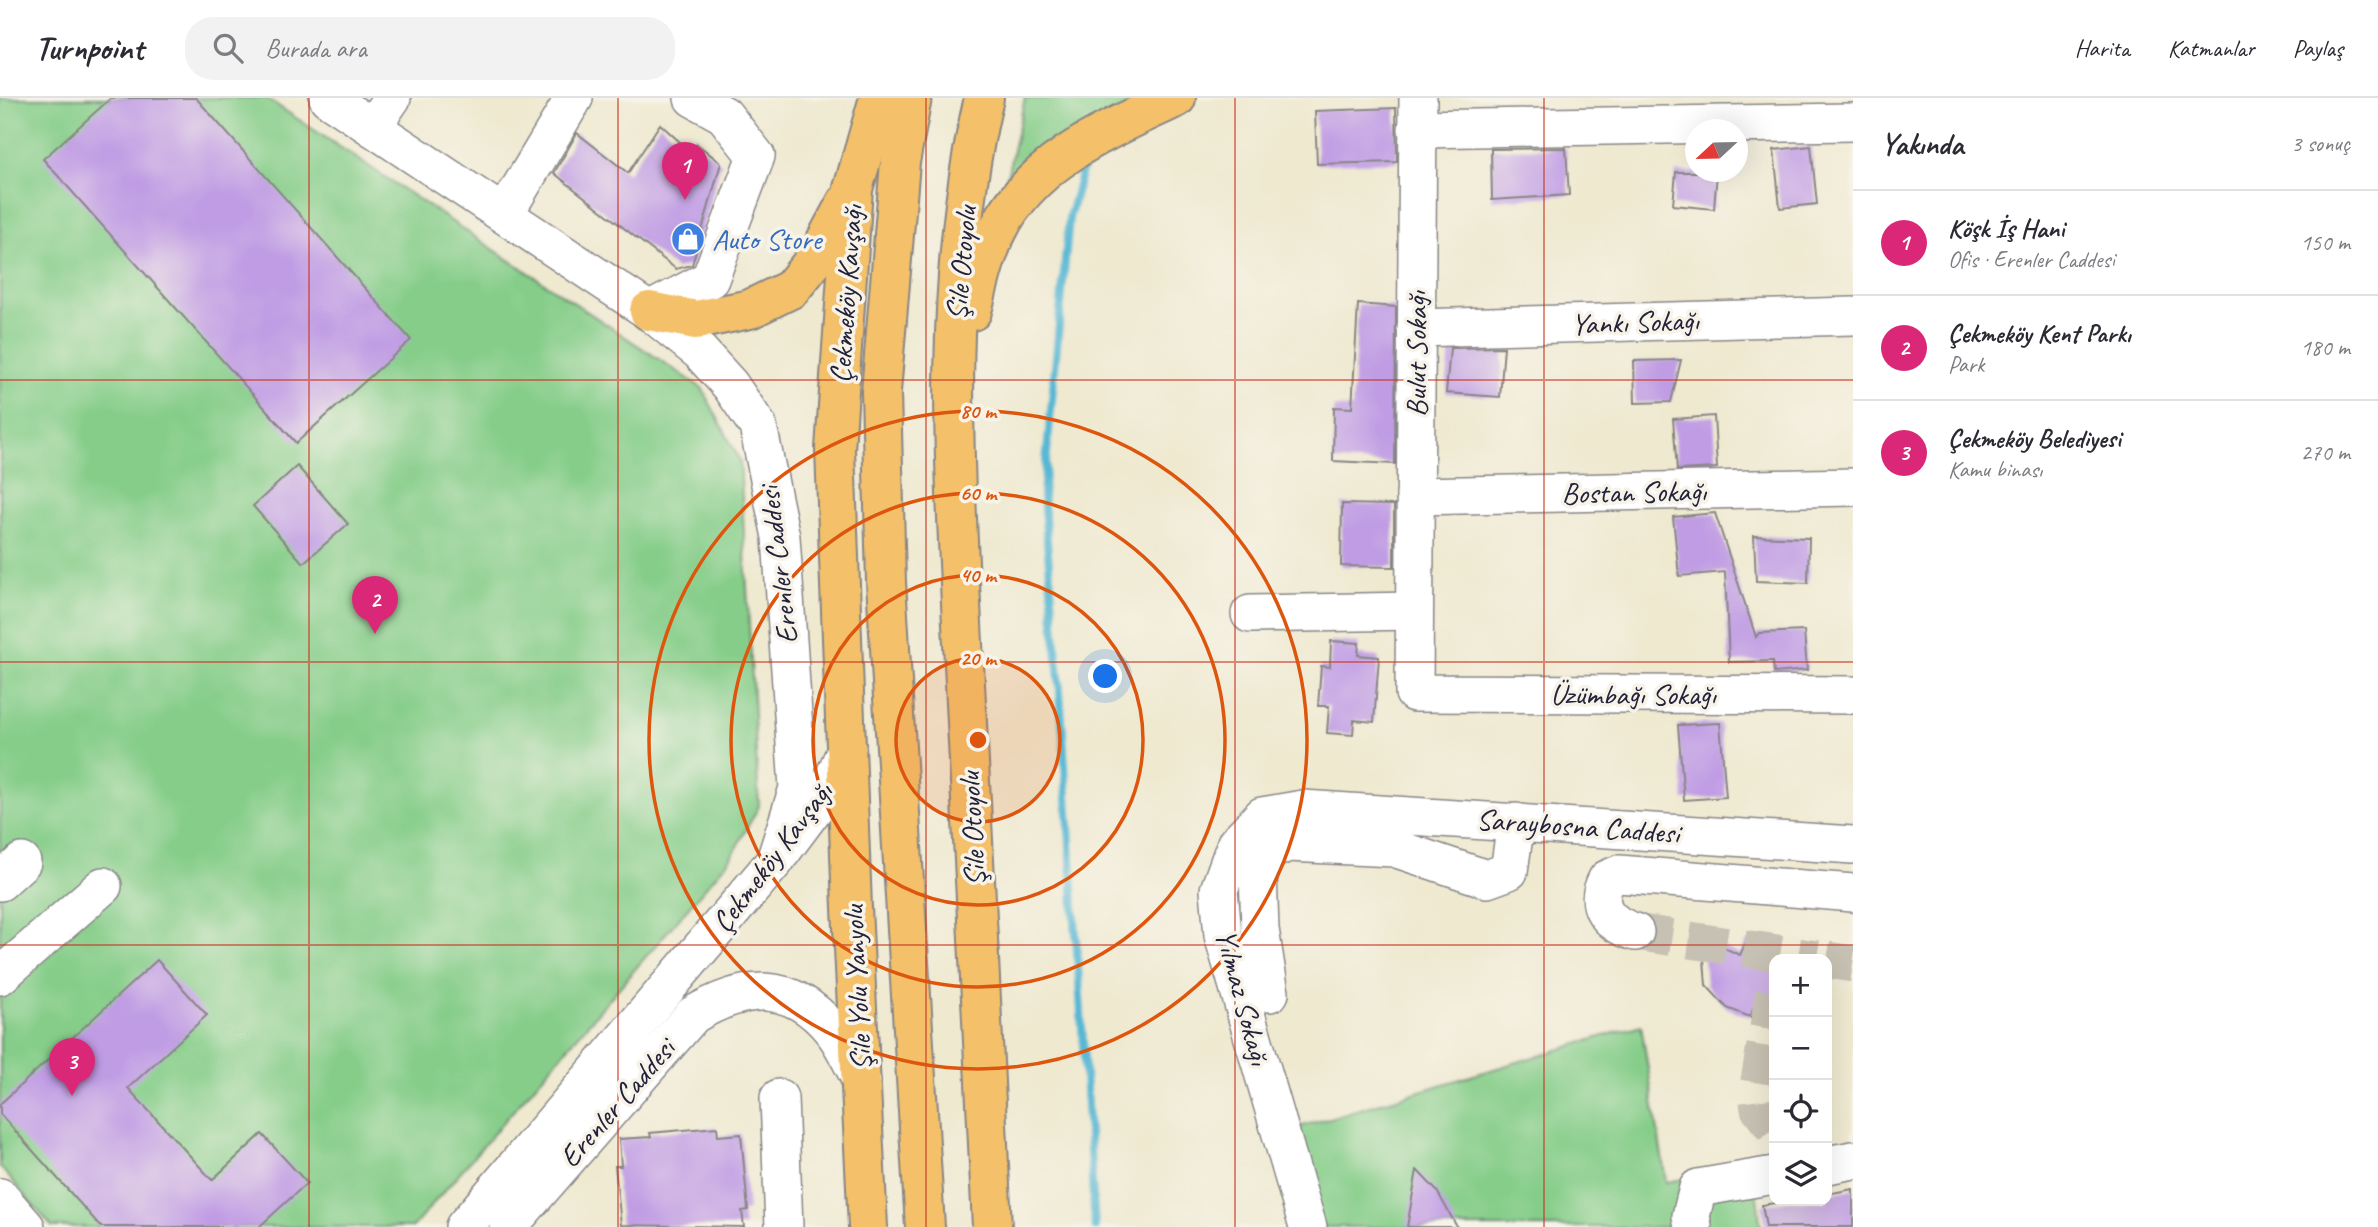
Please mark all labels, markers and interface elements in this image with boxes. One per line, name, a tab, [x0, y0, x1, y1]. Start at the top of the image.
search box	[185, 17, 675, 80]
text: Turnpoint	[35, 27, 143, 69]
icon: search	[209, 29, 247, 67]
text: Burada ara	[265, 32, 367, 65]
text: Harita	[2075, 33, 2130, 63]
text: Katmanlar	[2168, 33, 2255, 63]
text: Paylaş	[2293, 33, 2343, 63]
north arrow	[1685, 119, 1748, 182]
text: Yakında	[1881, 125, 1963, 163]
text: 3 sonuç	[2291, 129, 2350, 158]
pin: 1	[662, 142, 708, 200]
street label: Çekmeköy Kavşağı	[821, 202, 871, 384]
street label: Şile Otoyolu	[937, 202, 985, 322]
text: Köşk İş Hani	[1948, 212, 2064, 245]
shop icon: Auto Store	[669, 220, 707, 258]
place label: Auto Store	[712, 220, 824, 258]
text: 1	[1899, 228, 1909, 257]
text: 150 m	[2301, 228, 2350, 257]
text: Ofis · Erenler Caddesi	[1948, 245, 2115, 274]
street label: Bulut Sokağı	[1397, 290, 1435, 417]
street label: Yankı Sokağı	[1571, 301, 1701, 343]
text: Çekmeköy Kent Parkı	[1948, 317, 2131, 350]
text: 2	[1899, 333, 1909, 362]
text: 180 m	[2301, 333, 2350, 362]
text: Park	[1948, 350, 1984, 379]
text: 80 m	[960, 398, 998, 424]
text: Çekmeköy Belediyesi	[1948, 422, 2121, 455]
text: 3	[1899, 438, 1909, 467]
text: 270 m	[2301, 438, 2350, 467]
text: Kamu binası	[1948, 455, 2042, 484]
street label: Bostan Sokağı	[1561, 472, 1708, 512]
text: 60 m	[960, 480, 998, 506]
street label: Erenler Caddesi	[749, 481, 807, 646]
text: 40 m	[960, 562, 998, 588]
pin: 2	[352, 576, 398, 634]
text: 20 m	[960, 645, 998, 671]
your location	[1088, 659, 1122, 693]
street label: Üzümbağı Sokağı	[1550, 675, 1717, 713]
centre of rings	[966, 728, 990, 752]
street label: Şile Otoyolu	[950, 769, 994, 887]
street label: Çekmeköy Kavşağı	[703, 773, 842, 940]
street label: Saraybosna Caddesi	[1475, 800, 1684, 852]
street label: Şile Yolu Yanyolu	[834, 902, 880, 1072]
street label: Yılmaz Sokağı	[1207, 925, 1280, 1070]
map controls	[1769, 954, 1832, 1206]
button: +	[1769, 954, 1832, 1017]
button: −	[1769, 1017, 1832, 1080]
street label: Erenler Caddesi	[551, 1028, 686, 1175]
pin: 3	[49, 1038, 95, 1096]
button: locate	[1769, 1080, 1832, 1143]
button: layers	[1769, 1143, 1832, 1206]

